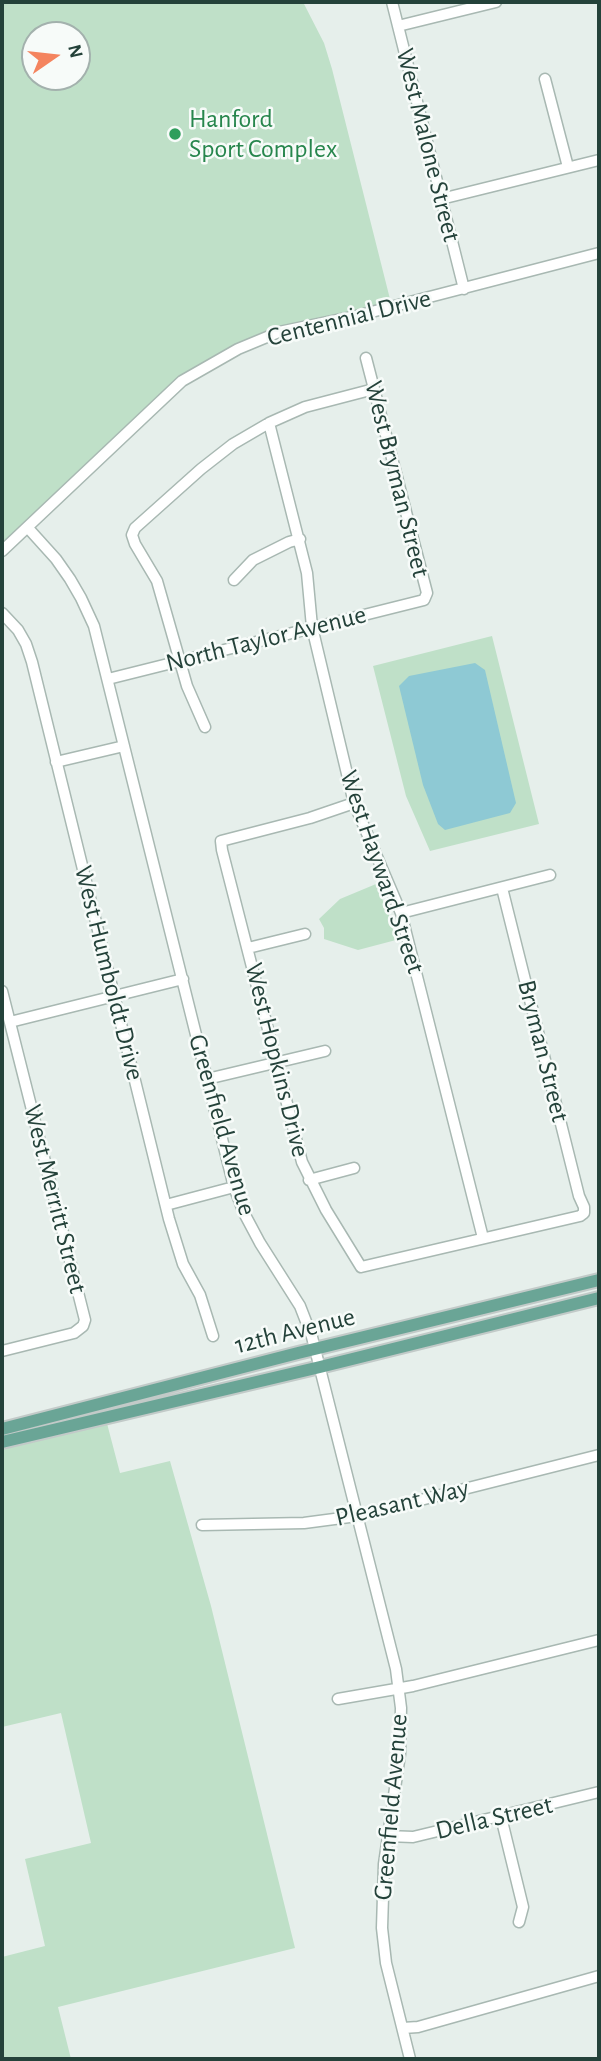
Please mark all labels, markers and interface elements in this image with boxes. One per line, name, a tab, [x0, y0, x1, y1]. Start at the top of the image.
north arrow	[21, 21, 91, 91]
text: N	[64, 43, 86, 60]
street label: West Malone Street	[389, 45, 467, 245]
place label: Hanford Sport Complex	[189, 103, 337, 164]
marker: Hanford Sport Complex	[167, 126, 183, 142]
street label: Centennial Drive	[264, 283, 434, 353]
street label: West Bryman Street	[358, 378, 436, 580]
street label: North Taylor Avenue	[163, 599, 369, 679]
street label: West Hayward Street	[333, 766, 431, 978]
street label: West Humboldt Drive	[67, 862, 151, 1084]
street label: West Hopkins Drive	[238, 960, 316, 1160]
street label: Bryman Street	[510, 977, 576, 1125]
street label: Greenfield Avenue	[181, 1031, 263, 1219]
street label: West Merritt Street	[16, 1101, 94, 1297]
street label: 12th Avenue	[232, 1301, 358, 1361]
street label: Pleasant Way	[332, 1473, 472, 1533]
street label: Greenfield Avenue	[367, 1713, 415, 1901]
street label: Della Street	[432, 1789, 556, 1847]

